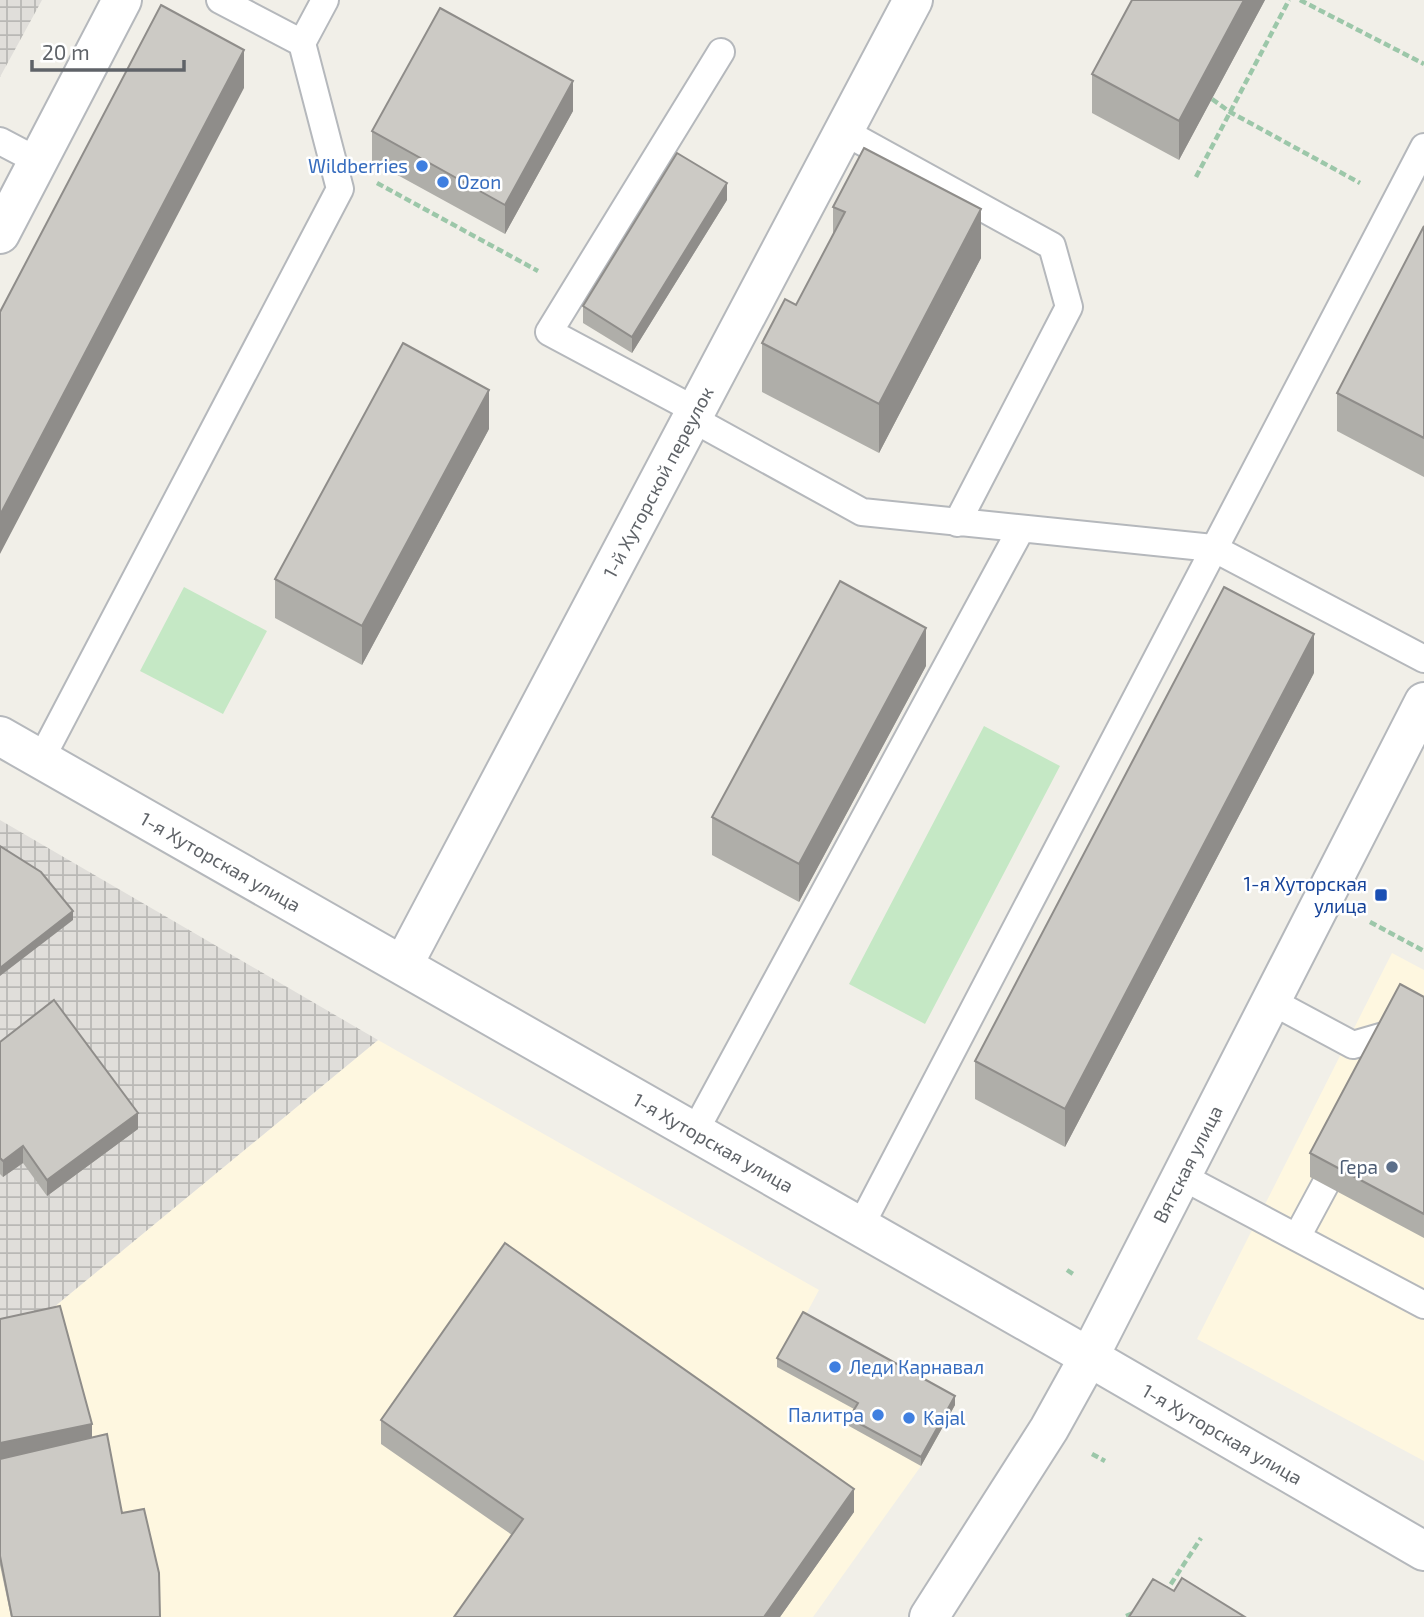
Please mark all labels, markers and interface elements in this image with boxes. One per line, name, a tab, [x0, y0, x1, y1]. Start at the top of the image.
scale bar	[32, 28, 184, 72]
text: 20 m	[42, 39, 90, 64]
place label: Wildberries	[308, 154, 408, 177]
marker: Wildberries	[414, 158, 430, 174]
place label: Ozon	[457, 170, 501, 193]
marker: Ozon	[435, 174, 451, 190]
street label: 1-й Хуторской переулок	[598, 382, 718, 582]
street label: 1-я Хуторская улица	[137, 807, 305, 916]
place label: 1-я Хуторская улица	[1244, 872, 1367, 918]
marker: 1-я Хуторская улица	[1373, 887, 1389, 903]
street label: 1-я Хуторская улица	[629, 1087, 798, 1197]
street label: Вятская улица	[1148, 1101, 1227, 1227]
place label: Гера	[1339, 1155, 1378, 1178]
marker: Гера	[1384, 1159, 1400, 1175]
place label: Леди Карнавал	[849, 1355, 984, 1378]
marker: Леди Карнавал	[827, 1359, 843, 1375]
street label: 1-я Хуторская улица	[1138, 1378, 1307, 1489]
place label: Палитра	[788, 1403, 864, 1426]
place label: Kajal	[923, 1406, 966, 1429]
marker: Палитра	[870, 1407, 886, 1423]
marker: Kajal	[901, 1410, 917, 1426]

